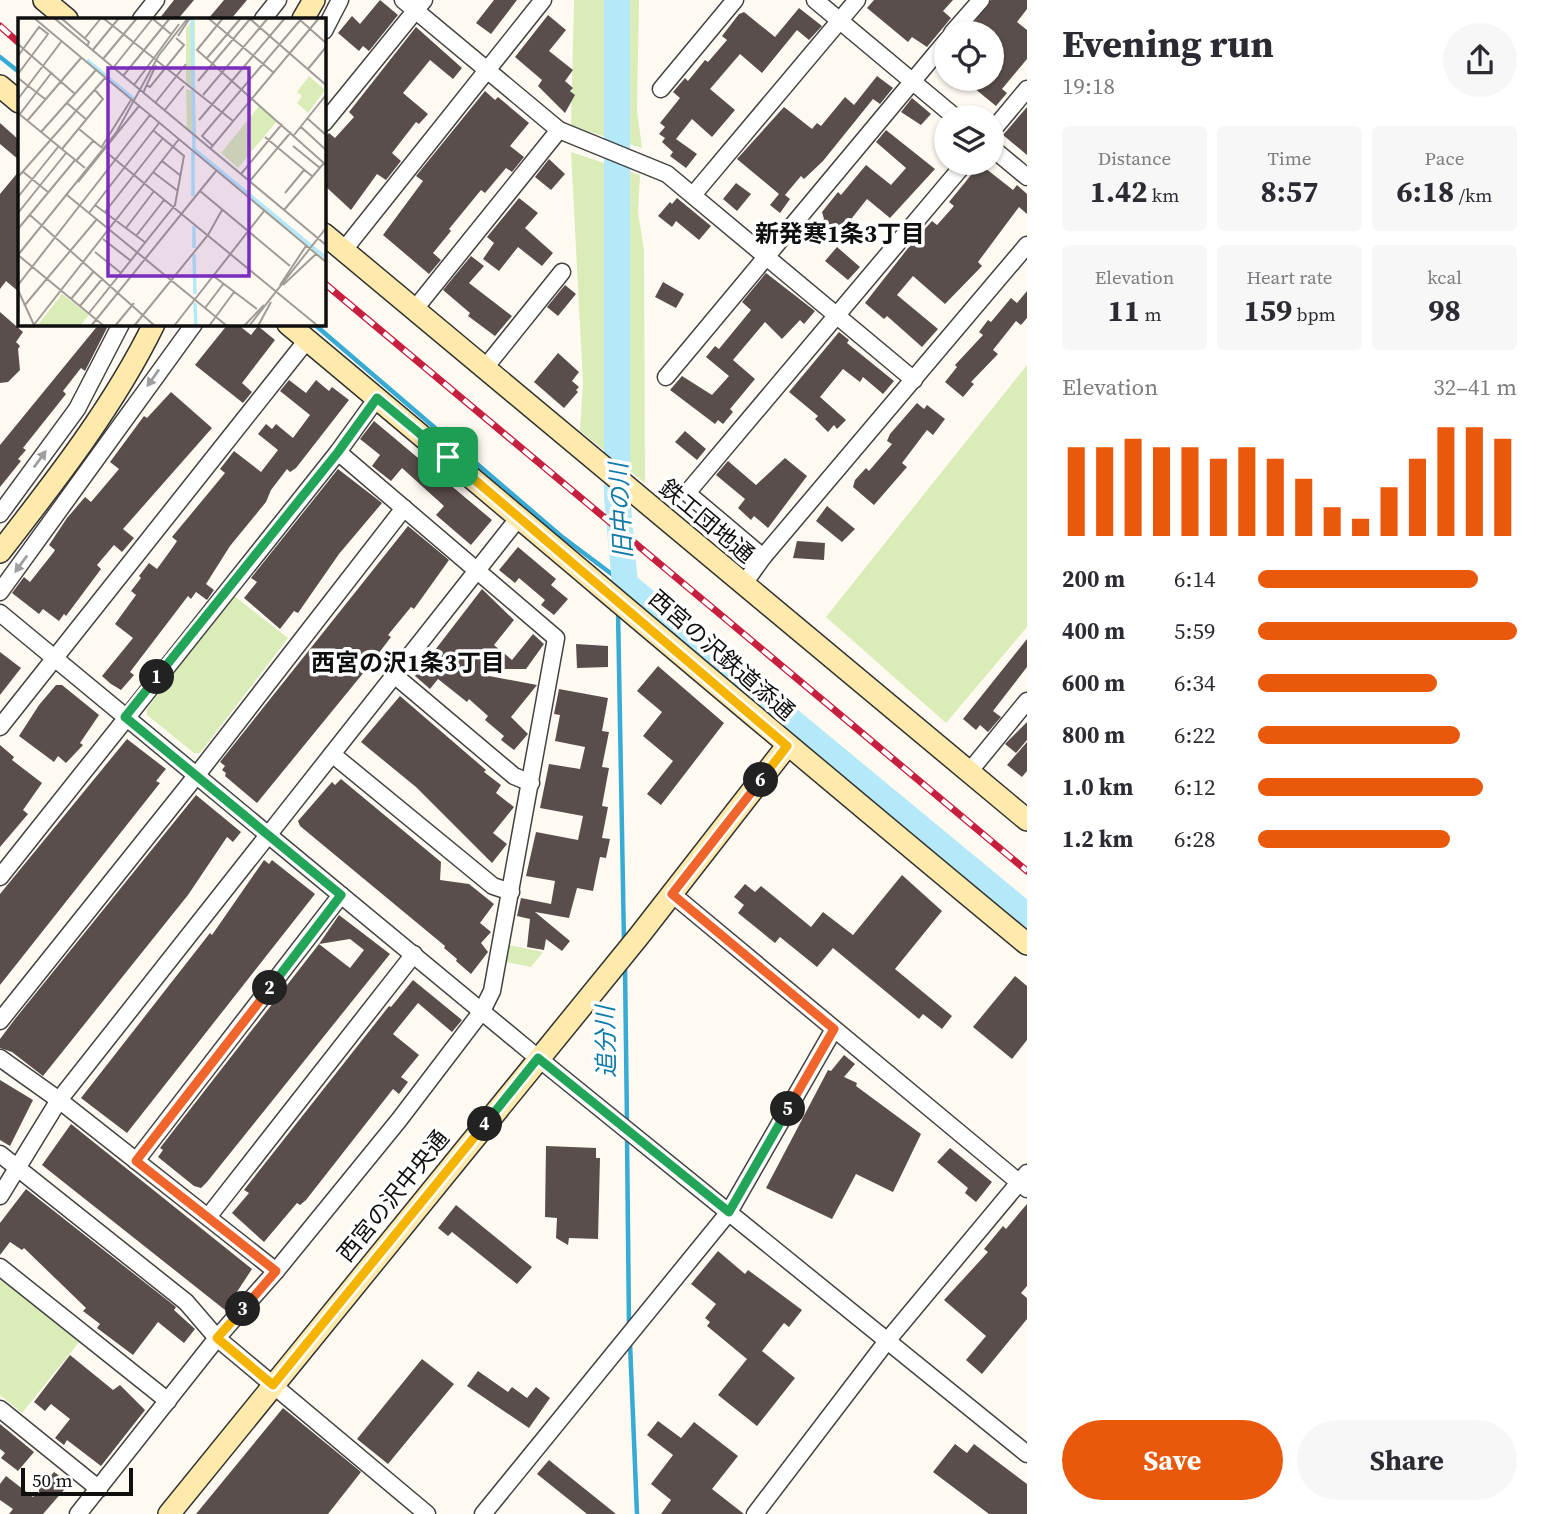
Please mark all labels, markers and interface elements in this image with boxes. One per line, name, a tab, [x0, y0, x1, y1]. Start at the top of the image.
inset map	[18, 18, 326, 326]
text: Evening run	[1062, 18, 1274, 70]
map controls	[934, 21, 1004, 175]
button: locate	[934, 21, 1004, 91]
button: share	[1443, 23, 1517, 97]
text: 19:18	[1062, 70, 1115, 102]
button: layers	[934, 105, 1004, 175]
text: Distance	[1098, 145, 1171, 171]
text: Time	[1268, 145, 1311, 171]
text: Pace	[1425, 145, 1464, 171]
text: 1.42	[1090, 171, 1147, 212]
text: 8:57	[1261, 171, 1318, 212]
text: 6:18	[1397, 171, 1454, 212]
text: km	[1147, 182, 1179, 208]
text: /km	[1454, 182, 1493, 208]
district label: 新発寒1条3丁目	[755, 217, 925, 250]
text: Elevation	[1095, 264, 1174, 290]
text: Heart rate	[1246, 264, 1333, 290]
text: kcal	[1427, 264, 1462, 290]
text: 11	[1107, 290, 1140, 331]
text: 159	[1243, 290, 1292, 331]
text: 98	[1428, 290, 1461, 331]
text: m	[1140, 301, 1162, 327]
text: bpm	[1292, 301, 1336, 327]
one-way arrow	[146, 369, 160, 387]
text: Elevation	[1062, 371, 1158, 403]
text: 32–41 m	[1433, 371, 1517, 403]
pin	[418, 427, 478, 487]
icon: arrive	[429, 438, 467, 476]
one-way arrow	[33, 450, 47, 468]
water label: 旧中の川	[601, 459, 639, 560]
street label: 鉄工団地通	[653, 472, 761, 570]
one-way arrow	[14, 555, 28, 573]
text: 200 m	[1062, 563, 1125, 595]
text: 6:14	[1174, 563, 1215, 595]
street label: 西宮の沢鉄道添通	[642, 583, 802, 727]
text: 400 m	[1062, 615, 1125, 647]
text: 5:59	[1174, 615, 1215, 647]
district label: 西宮の沢1条3丁目	[311, 646, 505, 679]
pin: 1	[140, 660, 174, 694]
text: 1	[151, 663, 162, 689]
text: 600 m	[1062, 667, 1125, 699]
text: 6:34	[1174, 667, 1215, 699]
text: 800 m	[1062, 719, 1125, 751]
text: 6:22	[1174, 719, 1215, 751]
pin: 6	[744, 762, 778, 798]
text: 6	[755, 766, 766, 792]
text: 1.0 km	[1062, 771, 1133, 803]
text: 6:12	[1174, 771, 1215, 803]
text: 1.2 km	[1062, 823, 1133, 855]
text: 6:28	[1174, 823, 1215, 855]
pin: 2	[252, 970, 288, 1006]
text: 2	[264, 974, 275, 1000]
water label: 追分川	[588, 1003, 623, 1078]
pin: 5	[770, 1092, 806, 1126]
text: 5	[782, 1095, 793, 1121]
pin: 4	[468, 1106, 503, 1142]
text: 4	[479, 1110, 490, 1136]
street label: 西宮の沢中央通	[330, 1123, 456, 1269]
pin: 3	[226, 1292, 260, 1326]
text: 3	[237, 1295, 248, 1321]
button: Save	[1062, 1420, 1283, 1500]
button: Share	[1297, 1420, 1517, 1500]
scale bar	[21, 1465, 133, 1497]
text: 50 m	[32, 1467, 73, 1493]

